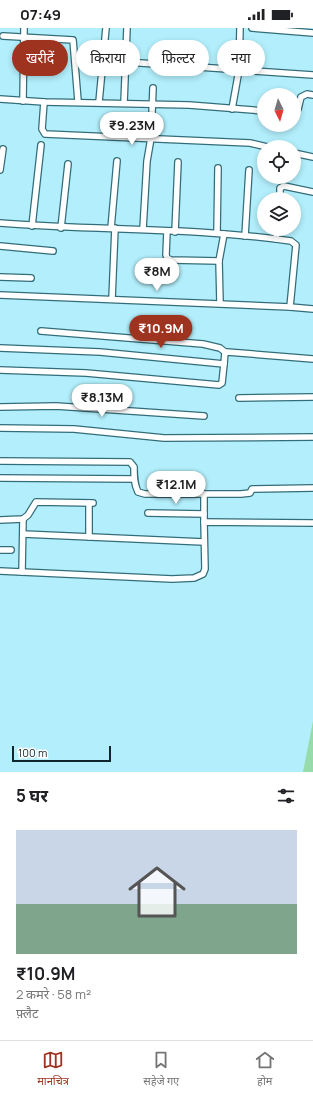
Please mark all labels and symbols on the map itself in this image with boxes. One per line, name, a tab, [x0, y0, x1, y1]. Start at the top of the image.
north arrow	[257, 88, 301, 132]
pin: ₹9.23M	[99, 112, 165, 146]
pin: ₹8M	[138, 258, 176, 292]
pin: ₹10.9M	[128, 315, 194, 349]
pin: ₹8.13M	[69, 384, 135, 418]
pin: ₹12.1M	[143, 471, 209, 505]
scale bar	[12, 744, 111, 763]

